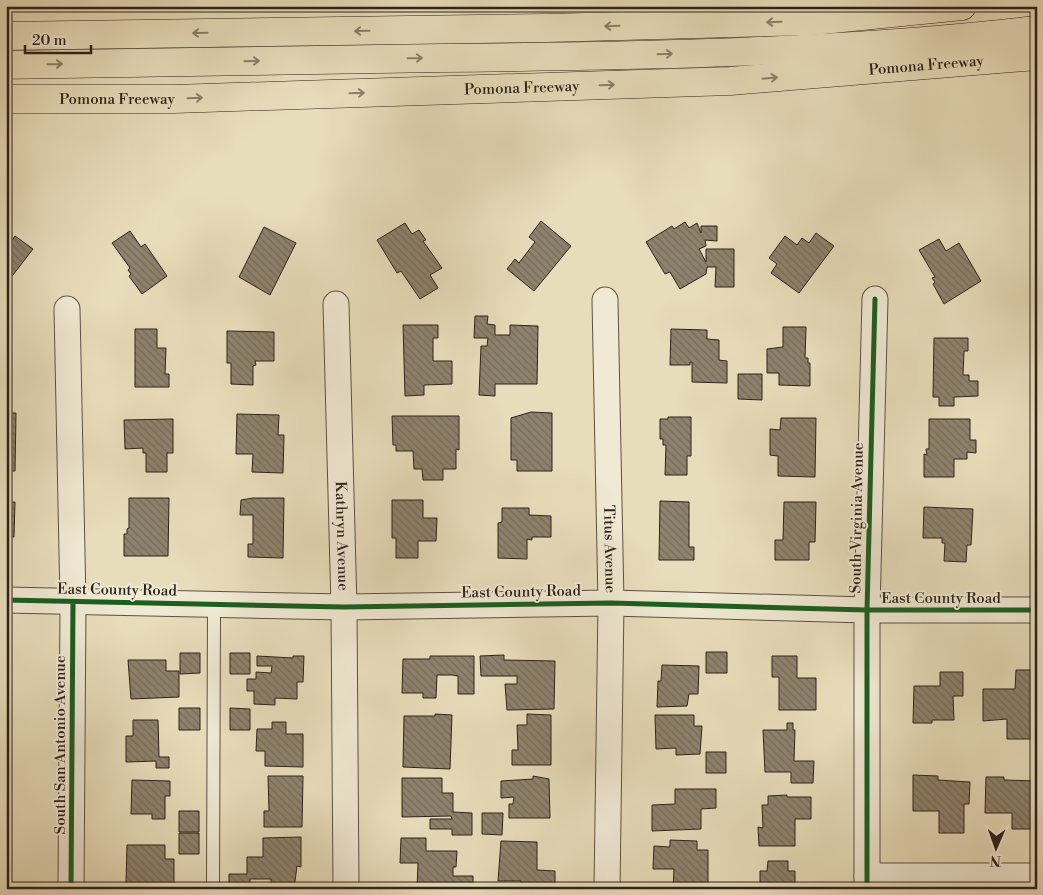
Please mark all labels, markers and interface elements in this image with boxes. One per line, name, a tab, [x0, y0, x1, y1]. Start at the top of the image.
one-way arrow	[767, 17, 783, 27]
one-way arrow	[604, 21, 620, 31]
scale bar	[25, 22, 91, 54]
one-way arrow	[354, 26, 370, 36]
one-way arrow	[192, 28, 208, 38]
text: 20 m	[32, 31, 67, 50]
one-way arrow	[656, 49, 673, 59]
street label: Pomona Freeway	[868, 51, 985, 79]
one-way arrow	[406, 53, 423, 63]
one-way arrow	[244, 56, 260, 66]
one-way arrow	[46, 59, 63, 69]
one-way arrow	[761, 73, 777, 83]
street label: Pomona Freeway	[464, 76, 580, 99]
one-way arrow	[599, 80, 615, 90]
one-way arrow	[349, 88, 365, 98]
street label: Pomona Freeway	[59, 90, 175, 109]
one-way arrow	[187, 94, 203, 103]
street label: South Virginia Avenue	[846, 442, 868, 594]
street label: Kathryn Avenue	[331, 481, 353, 591]
street label: Titus Avenue	[600, 505, 620, 593]
street label: East County Road	[57, 579, 178, 601]
street label: East County Road	[461, 581, 582, 603]
street label: East County Road	[881, 589, 1001, 608]
street label: South San Antonio Avenue	[51, 656, 70, 834]
north arrow	[970, 822, 1020, 872]
text: N	[990, 851, 1001, 869]

